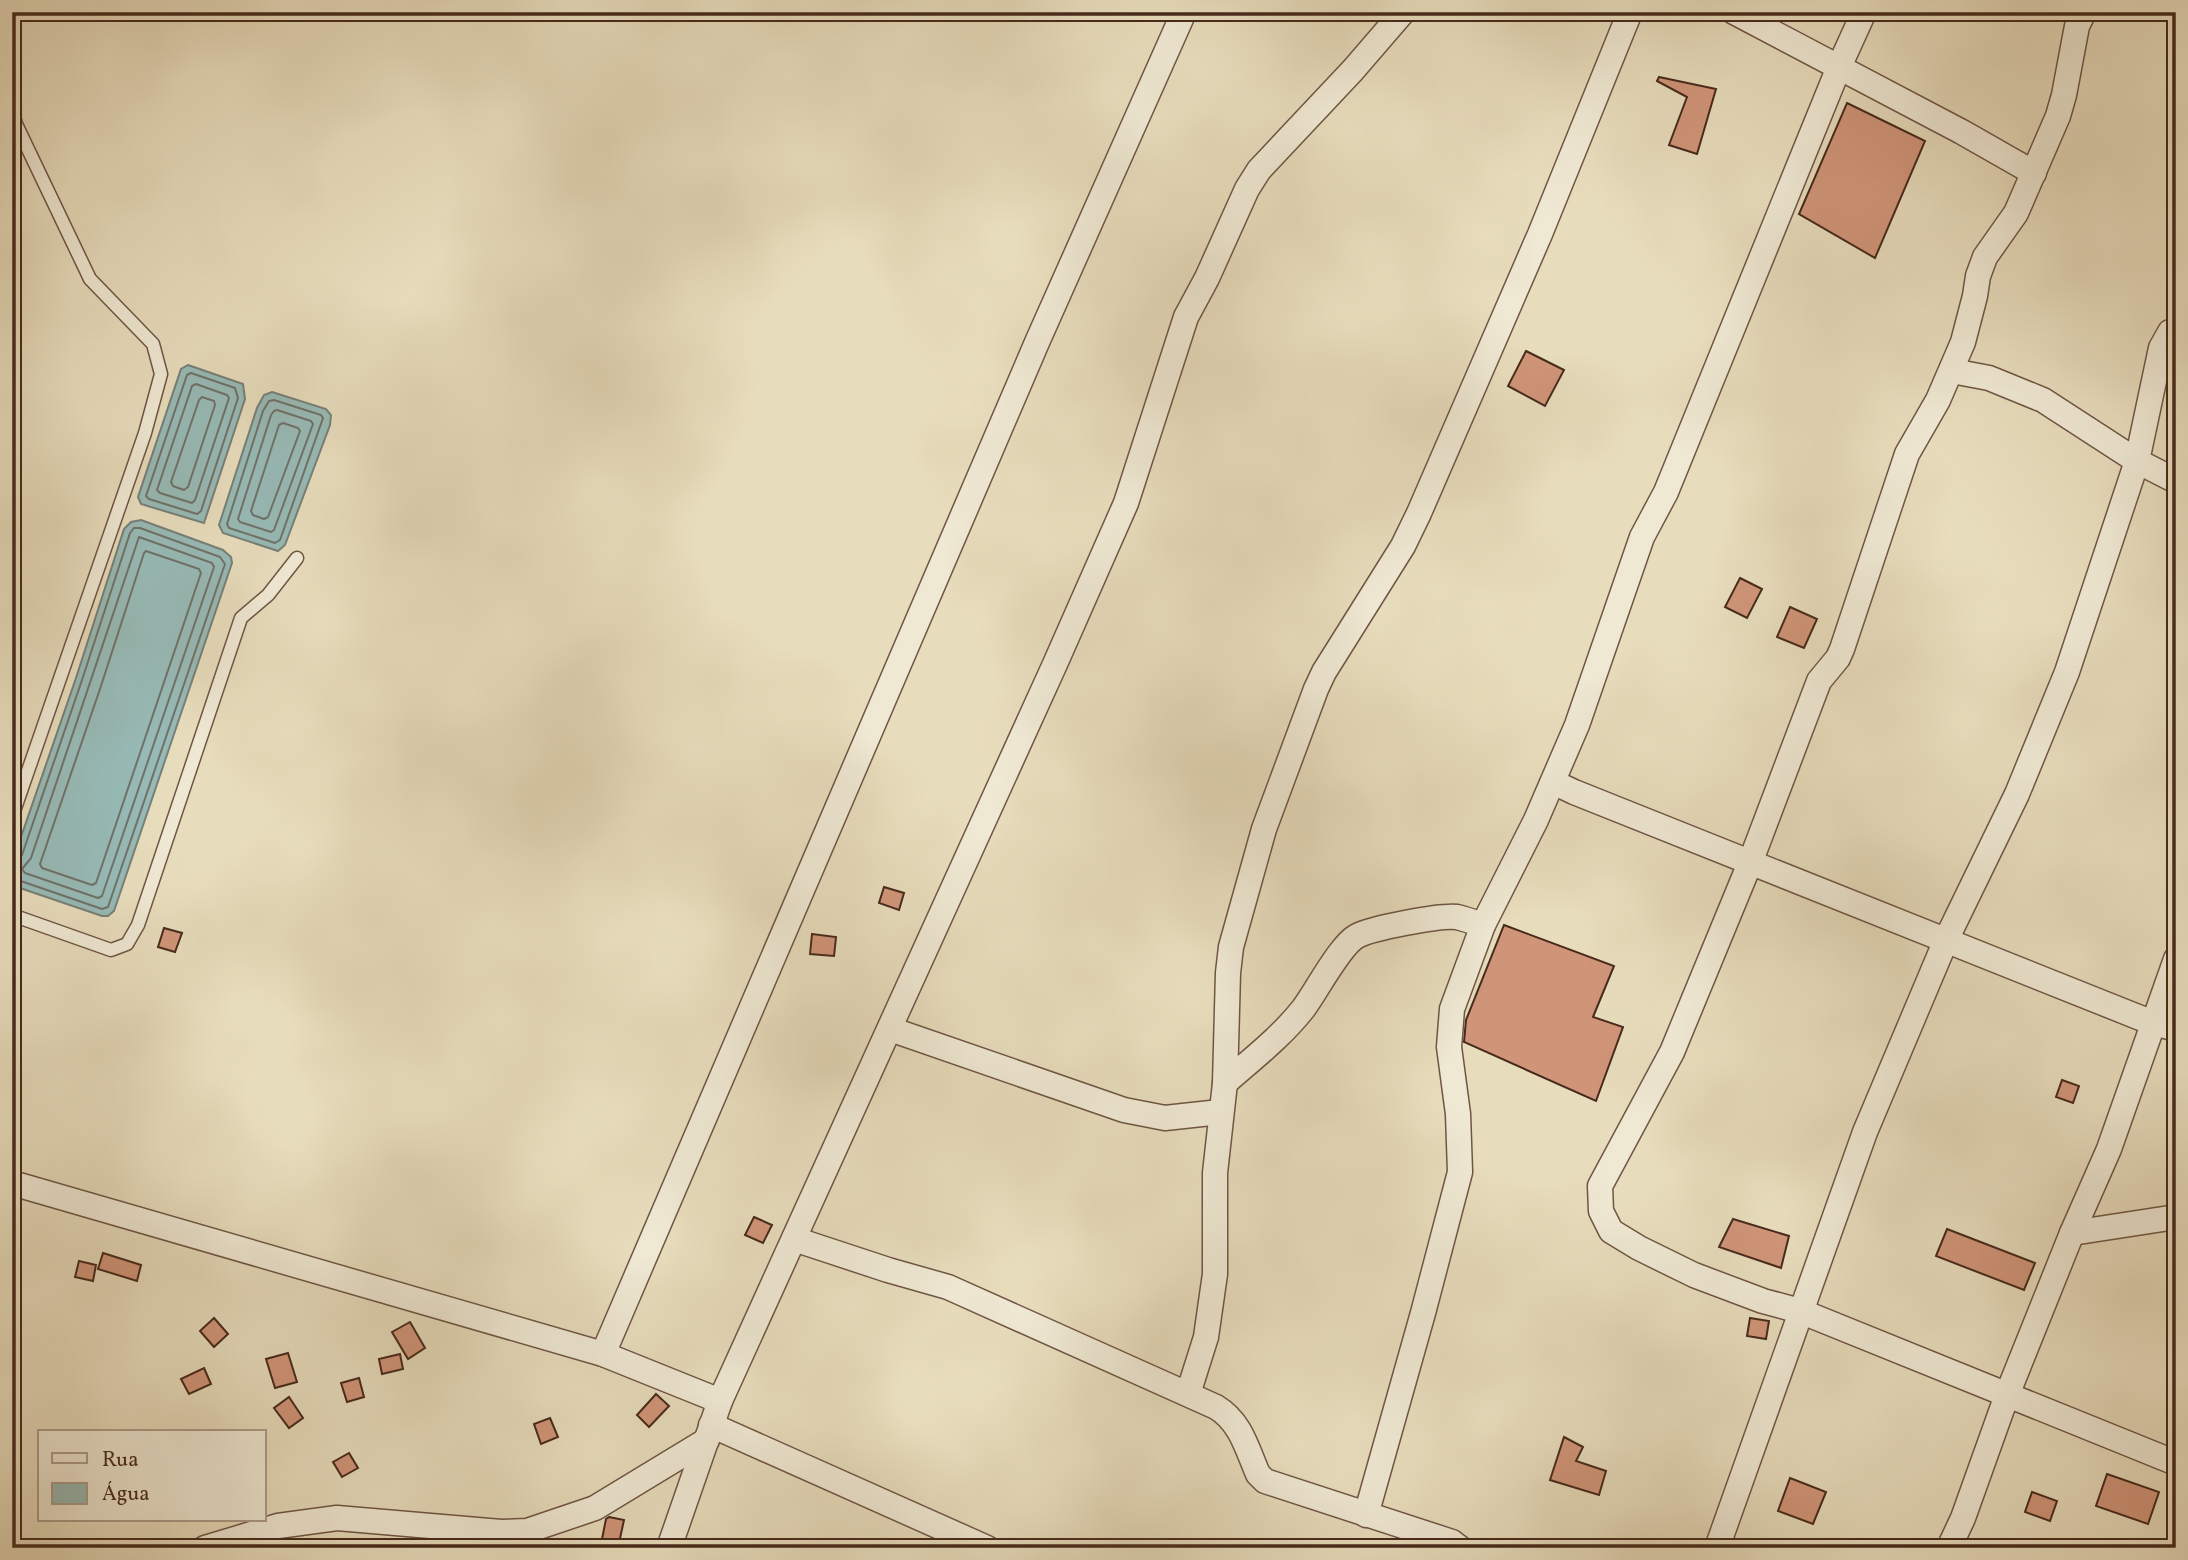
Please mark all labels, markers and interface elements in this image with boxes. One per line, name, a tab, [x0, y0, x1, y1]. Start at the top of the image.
legend	[38, 1430, 266, 1522]
text: Rua	[102, 1446, 139, 1475]
text: Água	[102, 1480, 150, 1509]

